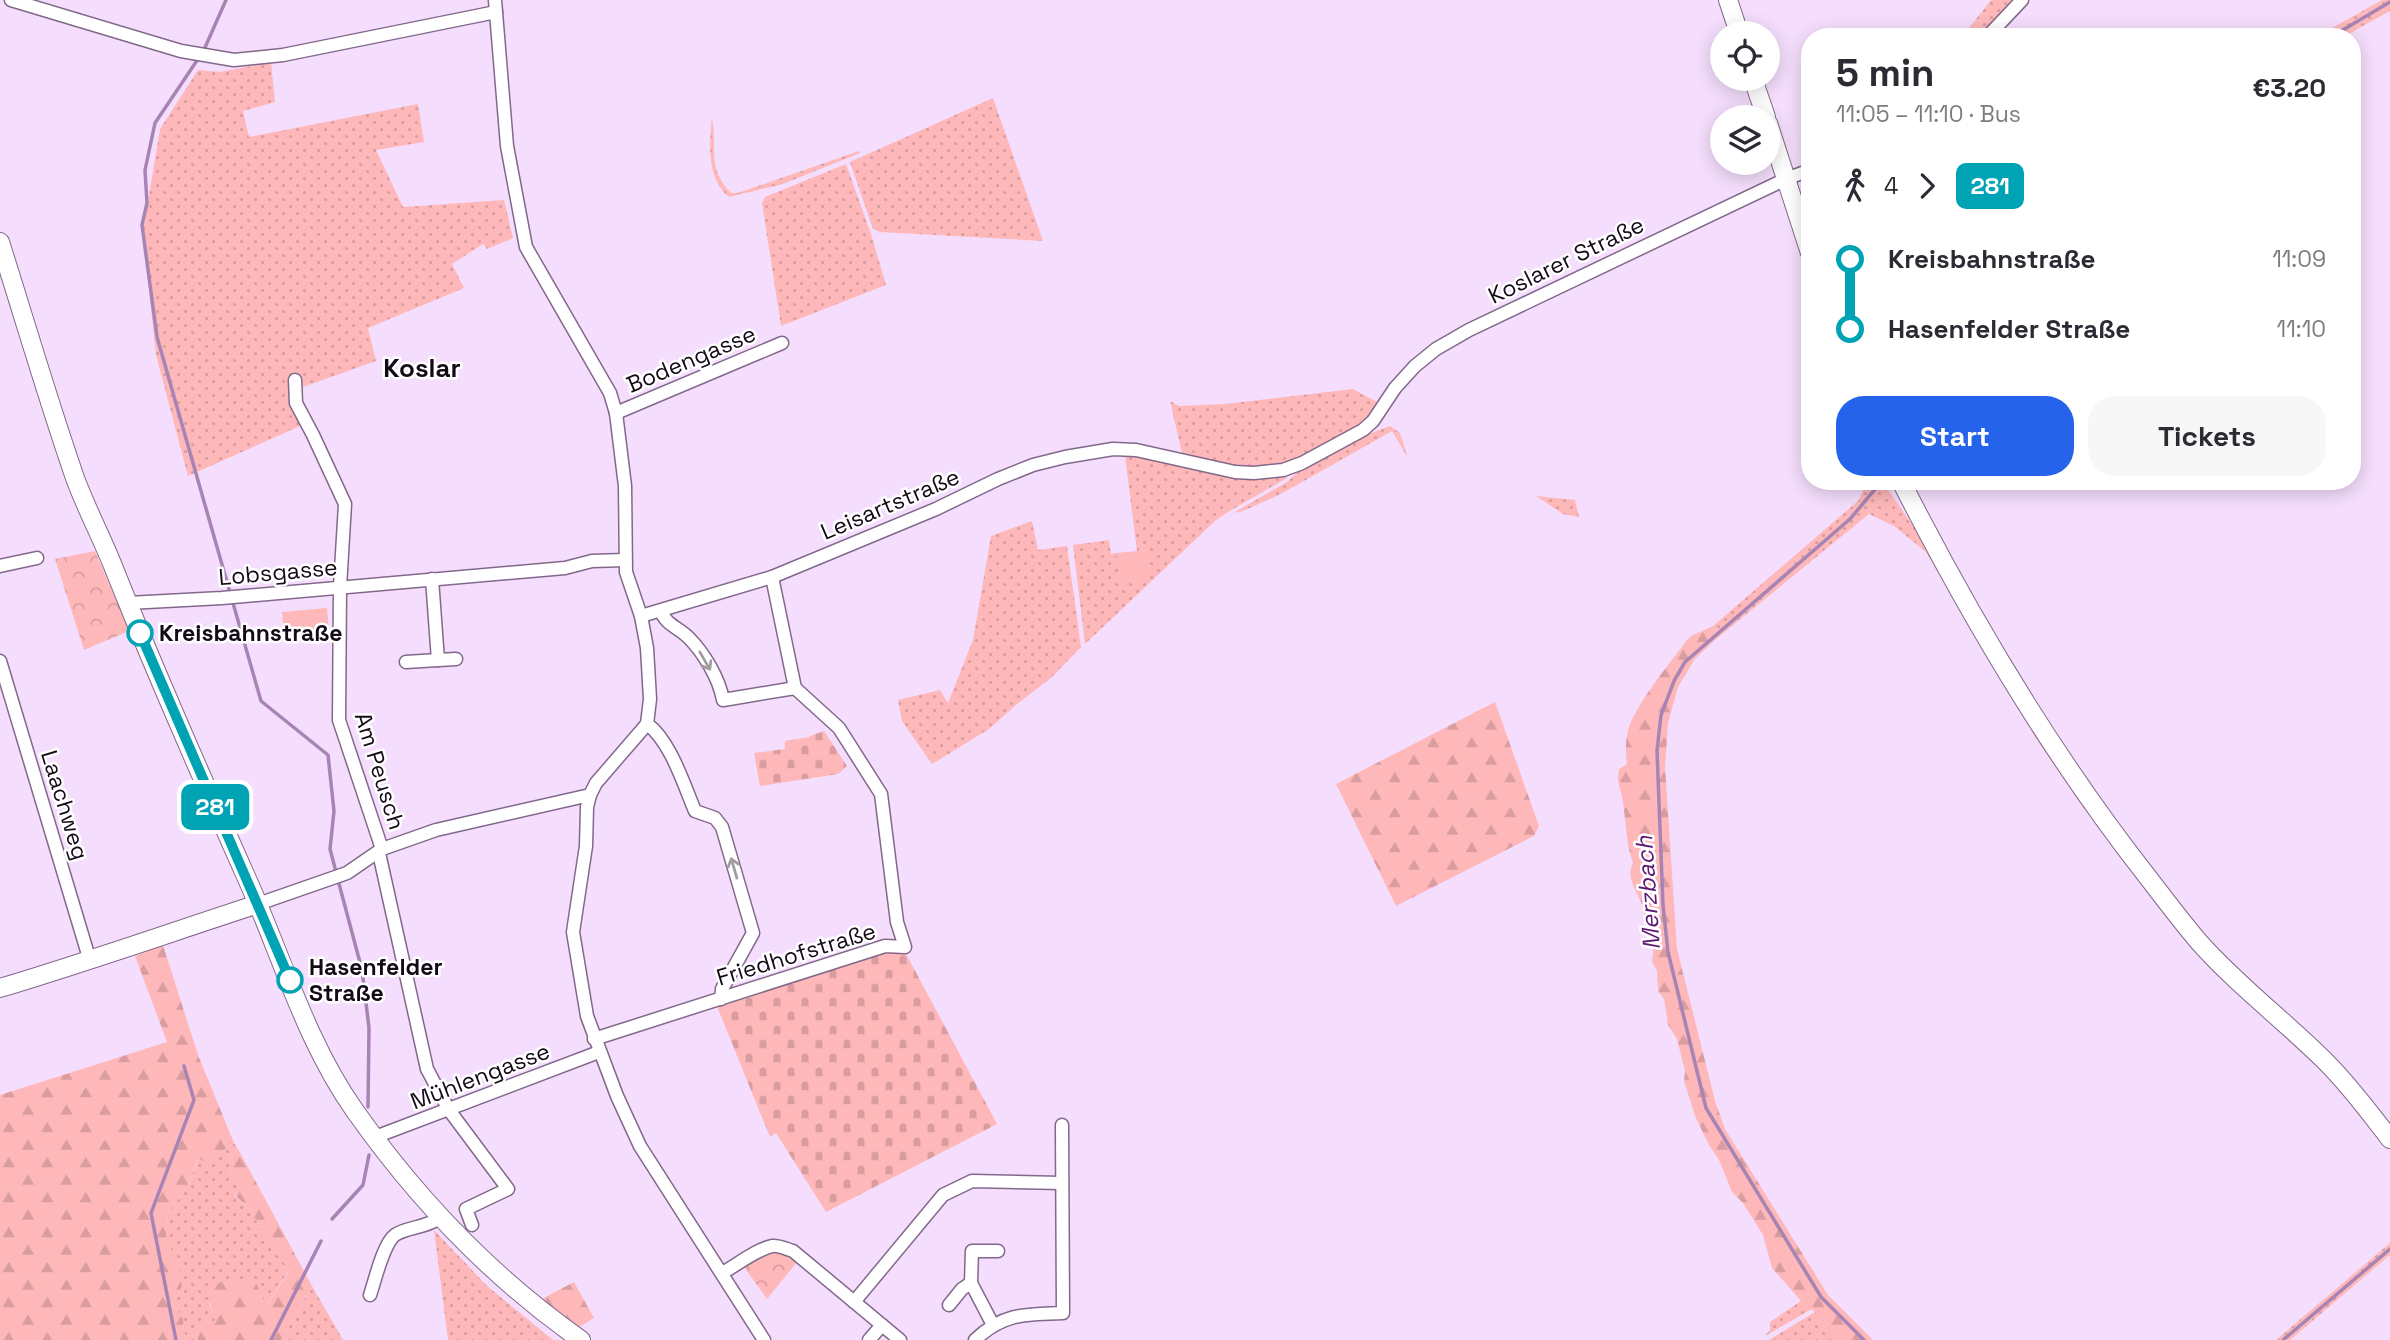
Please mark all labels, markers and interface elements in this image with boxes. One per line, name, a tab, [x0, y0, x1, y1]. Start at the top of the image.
map controls	[1710, 21, 1780, 175]
button: locate	[1710, 21, 1780, 91]
text: 5 min	[1836, 49, 1934, 97]
text: €3.20	[2253, 71, 2326, 105]
text: 11:05 – 11:10 · Bus	[1836, 99, 2021, 129]
button: layers	[1710, 105, 1780, 175]
icon: walk	[1836, 167, 1874, 205]
icon: forward	[1908, 167, 1946, 205]
text: 281	[1970, 170, 2010, 201]
text: 4	[1884, 171, 1898, 201]
street label: Koslarer Straße	[1483, 209, 1649, 311]
text: Kreisbahnstraße	[1888, 242, 2095, 276]
text: 11:09	[2272, 244, 2326, 274]
text: Hasenfelder Straße	[1888, 312, 2130, 346]
text: 11:10	[2277, 314, 2326, 344]
street label: Bodengasse	[622, 318, 760, 400]
district label: Koslar	[383, 351, 461, 385]
button: Start	[1836, 396, 2074, 476]
button: Tickets	[2088, 396, 2326, 476]
street label: Leisartstraße	[816, 461, 964, 547]
street label: Lobsgasse	[217, 552, 339, 592]
place label: Kreisbahnstraße	[159, 618, 343, 648]
marker: Kreisbahnstraße	[127, 620, 153, 646]
one-way arrow	[698, 650, 712, 670]
street label: Am Peusch	[348, 709, 412, 833]
street label: Laachweg	[34, 747, 96, 863]
line badge: 281	[175, 784, 255, 830]
text: 281	[195, 791, 235, 822]
water label: Merzbach	[1628, 834, 1667, 951]
one-way arrow	[727, 857, 740, 879]
street label: Friedhofstraße	[713, 916, 879, 992]
place label: Hasenfelder Straße	[309, 952, 443, 1008]
marker: Hasenfelder Straße	[277, 967, 303, 993]
street label: Mühlengasse	[406, 1036, 554, 1116]

